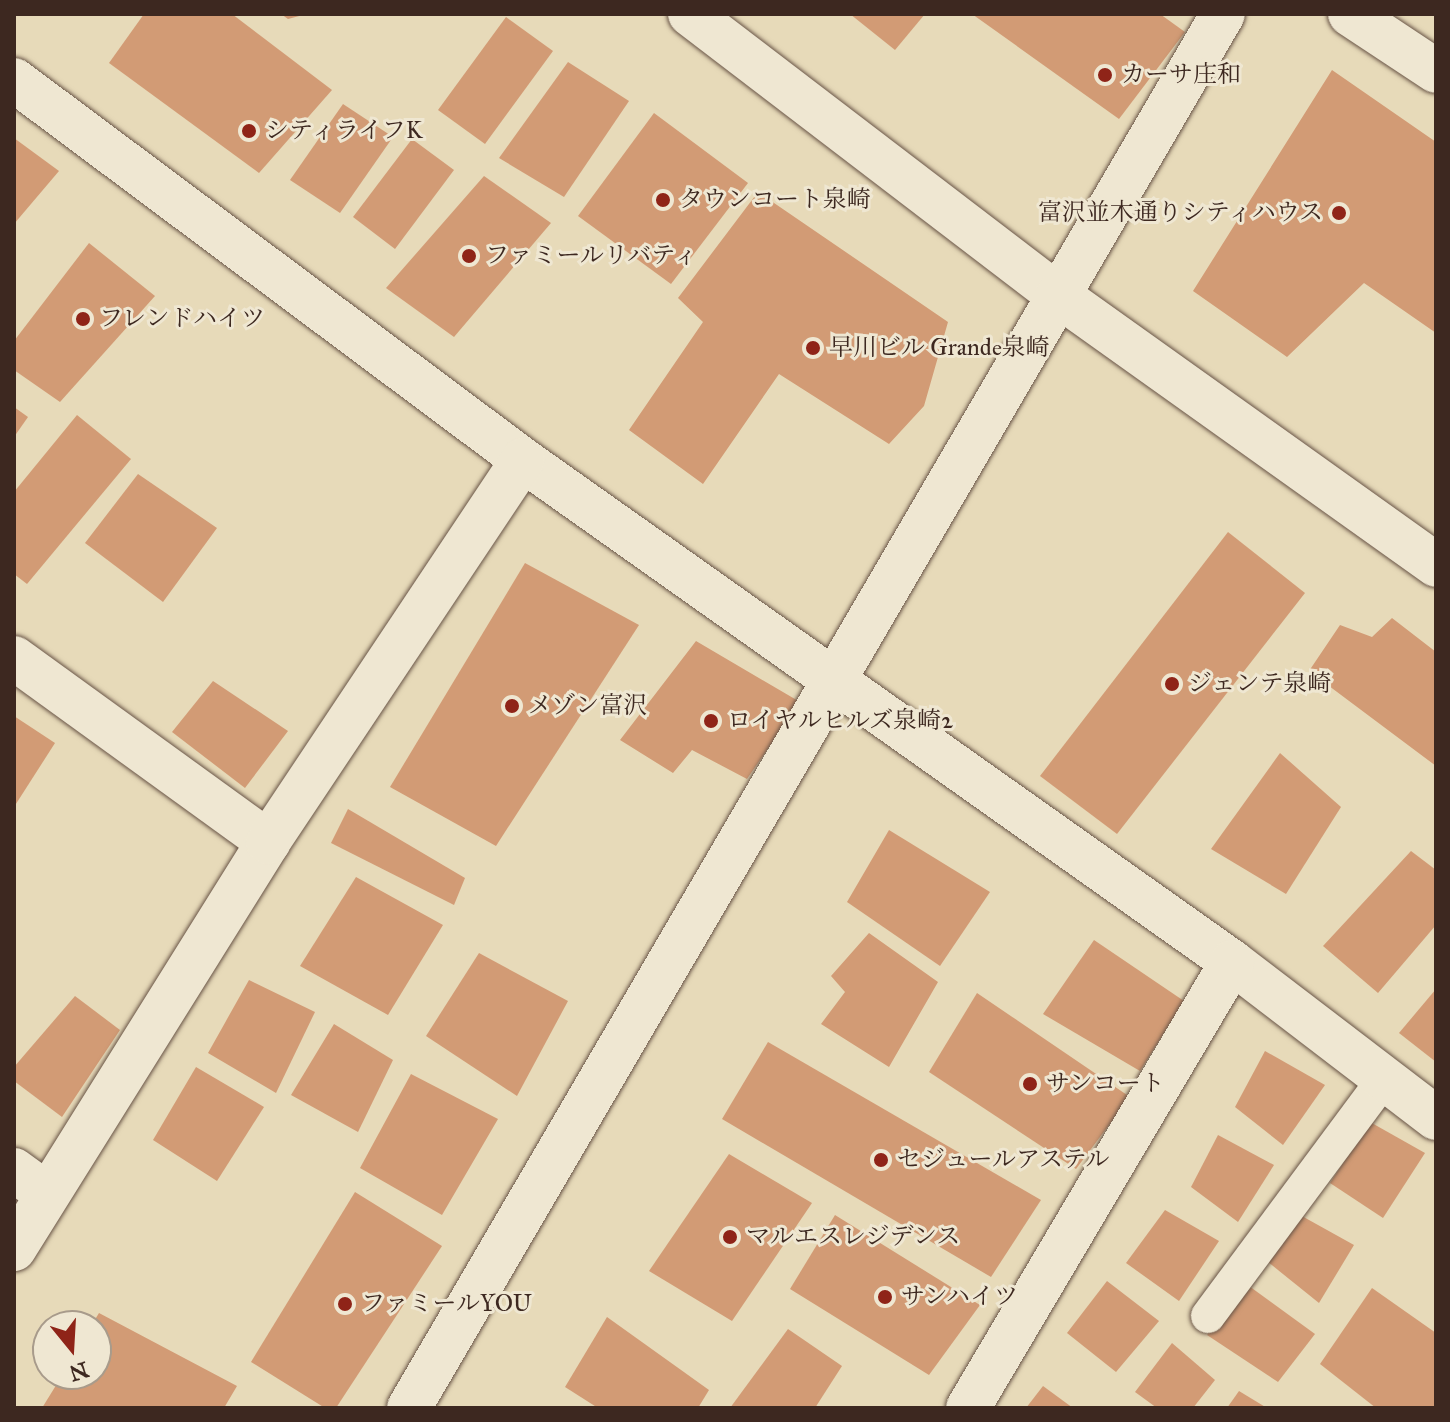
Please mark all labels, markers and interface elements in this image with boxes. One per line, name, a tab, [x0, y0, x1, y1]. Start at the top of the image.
place label: カーサ庄和	[1121, 61, 1241, 89]
marker: カーサ庄和	[1096, 66, 1114, 84]
place label: シティライフK	[265, 117, 426, 145]
marker: シティライフK	[240, 122, 258, 140]
place label: タウンコート泉崎	[679, 186, 871, 214]
marker: タウンコート泉崎	[654, 191, 672, 209]
place label: 富沢並木通りシティハウス	[1035, 199, 1323, 227]
marker: 富沢並木通りシティハウス	[1330, 204, 1348, 222]
place label: ファミールリバティ	[485, 242, 701, 270]
marker: ファミールリバティ	[460, 247, 478, 265]
place label: フレンドハイツ	[99, 305, 267, 333]
marker: フレンドハイツ	[74, 310, 92, 328]
place label: 早川ビル Grande泉崎	[829, 334, 1050, 362]
marker: 早川ビル Grande泉崎	[804, 339, 822, 357]
place label: ジェンテ泉崎	[1188, 670, 1332, 698]
marker: ジェンテ泉崎	[1163, 675, 1181, 693]
place label: メゾン富沢	[528, 692, 648, 720]
marker: メゾン富沢	[503, 697, 521, 715]
place label: ロイヤルヒルズ泉崎2	[727, 707, 955, 735]
marker: ロイヤルヒルズ泉崎2	[702, 712, 720, 730]
place label: サンコート	[1046, 1070, 1166, 1098]
marker: サンコート	[1021, 1075, 1039, 1093]
place label: セジュールアステル	[897, 1146, 1113, 1174]
marker: セジュールアステル	[872, 1151, 890, 1169]
place label: マルエスレジデンス	[746, 1223, 962, 1251]
marker: マルエスレジデンス	[721, 1228, 739, 1246]
place label: サンハイツ	[901, 1283, 1021, 1311]
marker: サンハイツ	[876, 1288, 894, 1306]
place label: ファミールYOU	[361, 1290, 533, 1318]
marker: ファミールYOU	[336, 1295, 354, 1313]
north arrow	[32, 1310, 112, 1390]
text: N	[66, 1356, 92, 1387]

